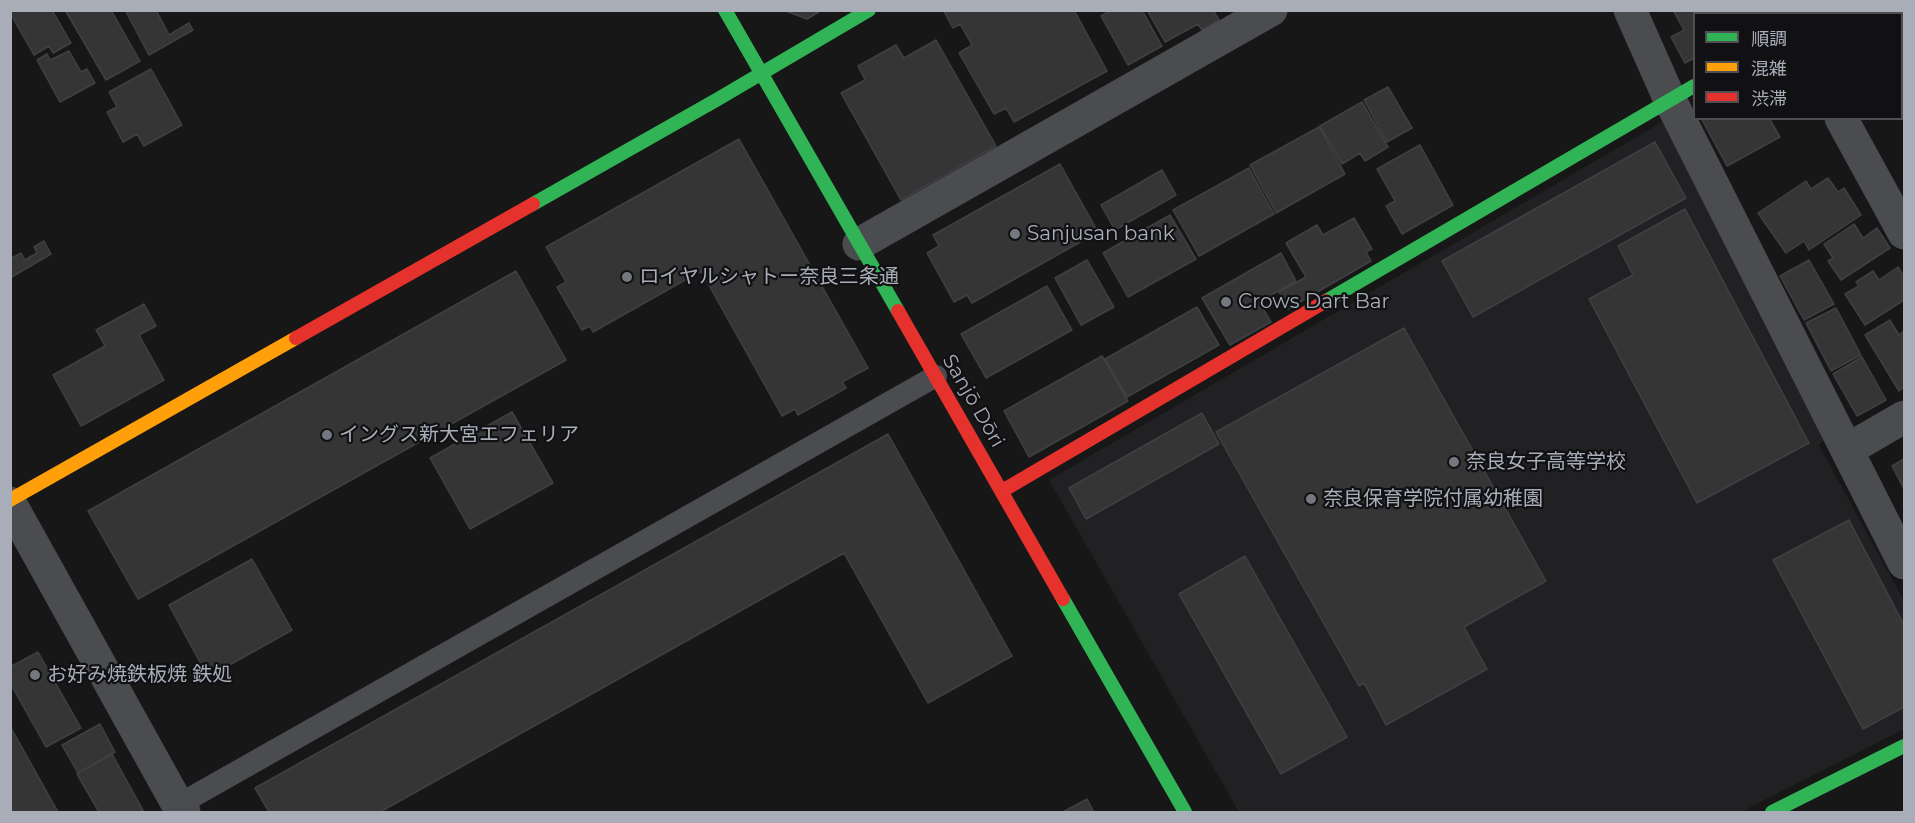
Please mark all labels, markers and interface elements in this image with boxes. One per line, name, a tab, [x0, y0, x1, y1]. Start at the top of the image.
legend	[1693, 12, 1903, 120]
text: 順調	[1751, 28, 1787, 50]
text: 混雑	[1751, 58, 1787, 80]
text: 渋滞	[1751, 88, 1787, 110]
place label: Sanjusan bank	[1027, 222, 1175, 246]
marker: Sanjusan bank	[1008, 227, 1022, 241]
place label: ロイヤルシャトー奈良三条通	[639, 265, 899, 289]
marker: ロイヤルシャトー奈良三条通	[620, 270, 634, 284]
place label: Crows Dart Bar	[1238, 290, 1390, 314]
marker: Crows Dart Bar	[1219, 295, 1233, 309]
street label: Sanjō Dōri	[937, 350, 1009, 452]
place label: イングス新大宮エフェリア	[339, 423, 579, 447]
marker: イングス新大宮エフェリア	[320, 428, 334, 442]
place label: 奈良女子高等学校	[1466, 450, 1626, 474]
marker: 奈良女子高等学校	[1447, 455, 1461, 469]
place label: 奈良保育学院付属幼稚園	[1323, 487, 1543, 511]
marker: 奈良保育学院付属幼稚園	[1304, 492, 1318, 506]
place label: お好み焼鉄板焼 鉄処	[47, 663, 232, 687]
marker: お好み焼鉄板焼 鉄処	[28, 668, 42, 682]

